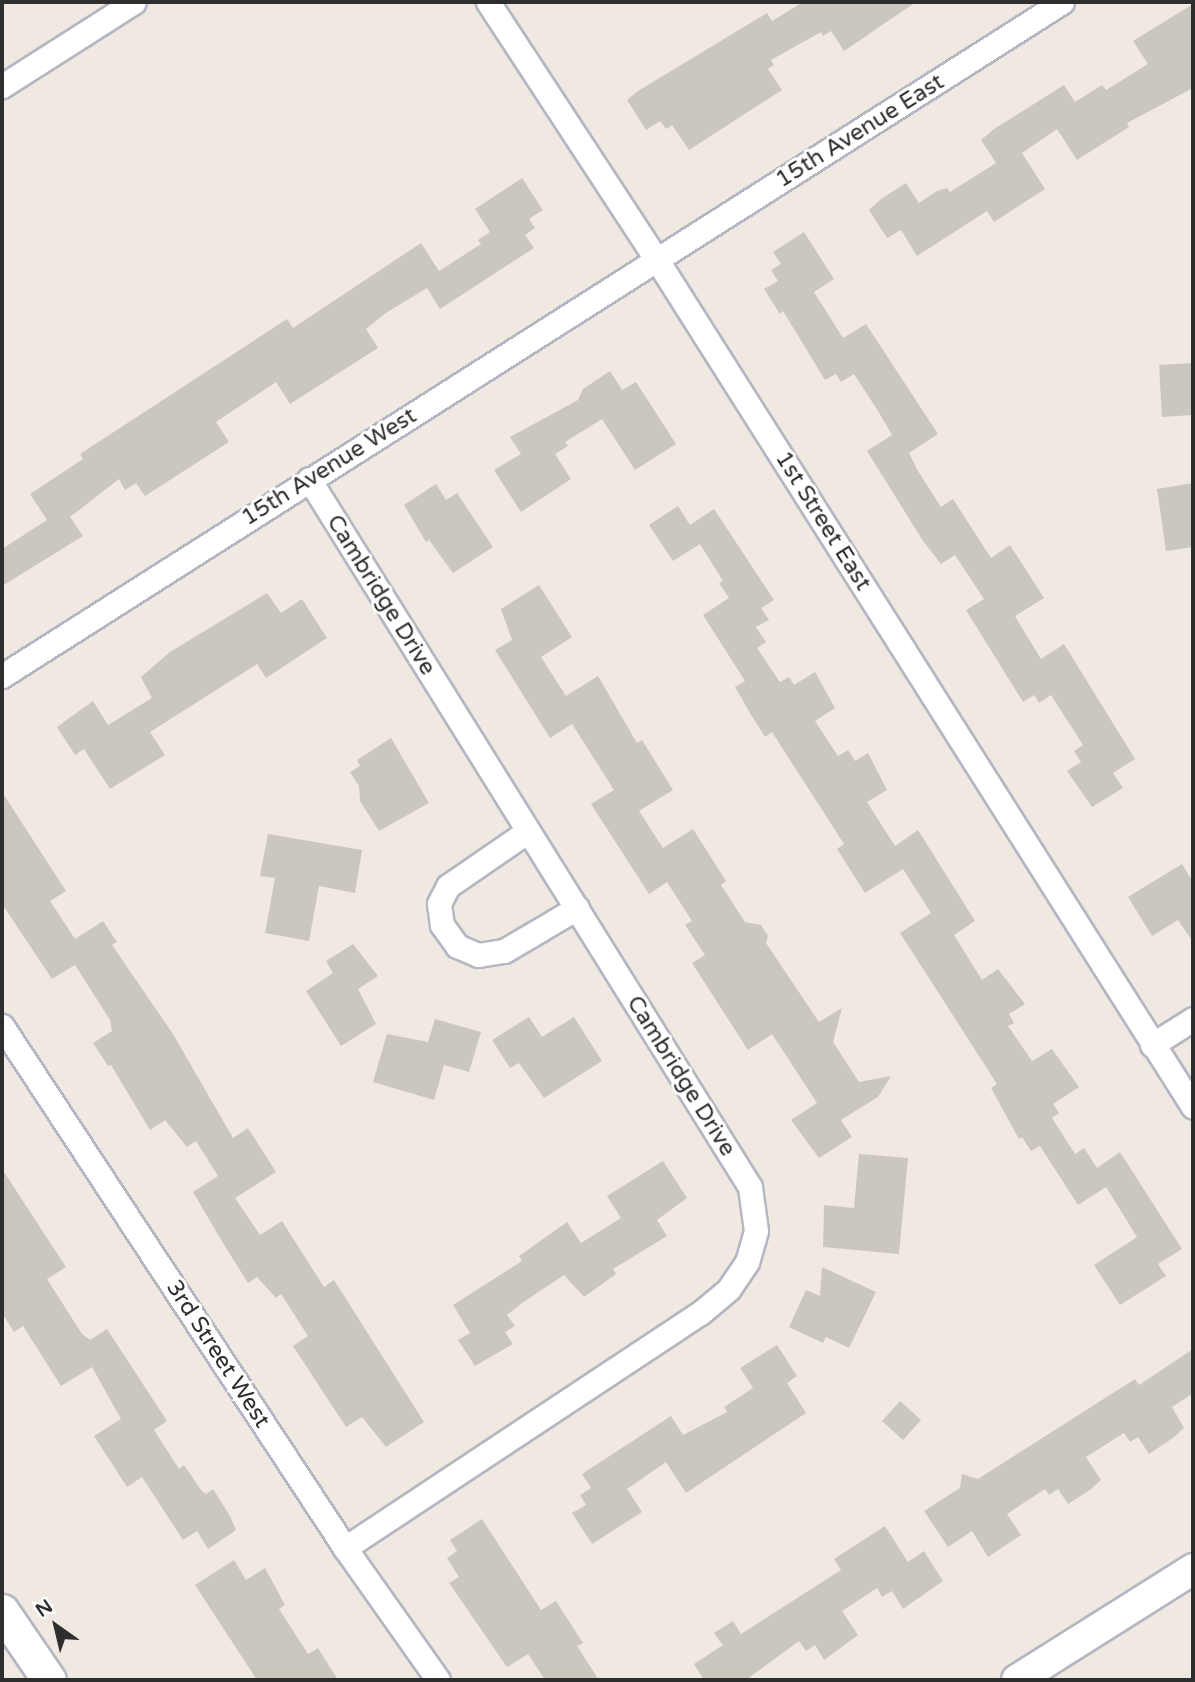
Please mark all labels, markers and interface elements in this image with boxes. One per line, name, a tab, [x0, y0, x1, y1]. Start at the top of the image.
street label: 15th Avenue East	[771, 68, 949, 194]
street label: 15th Avenue West	[236, 402, 422, 532]
street label: 1st Street East	[769, 446, 877, 596]
street label: Cambridge Drive	[321, 510, 441, 680]
street label: Cambridge Drive	[621, 991, 741, 1161]
street label: 3rd Street West	[160, 1275, 276, 1433]
north arrow	[21, 1591, 91, 1661]
text: N	[32, 1595, 57, 1622]

